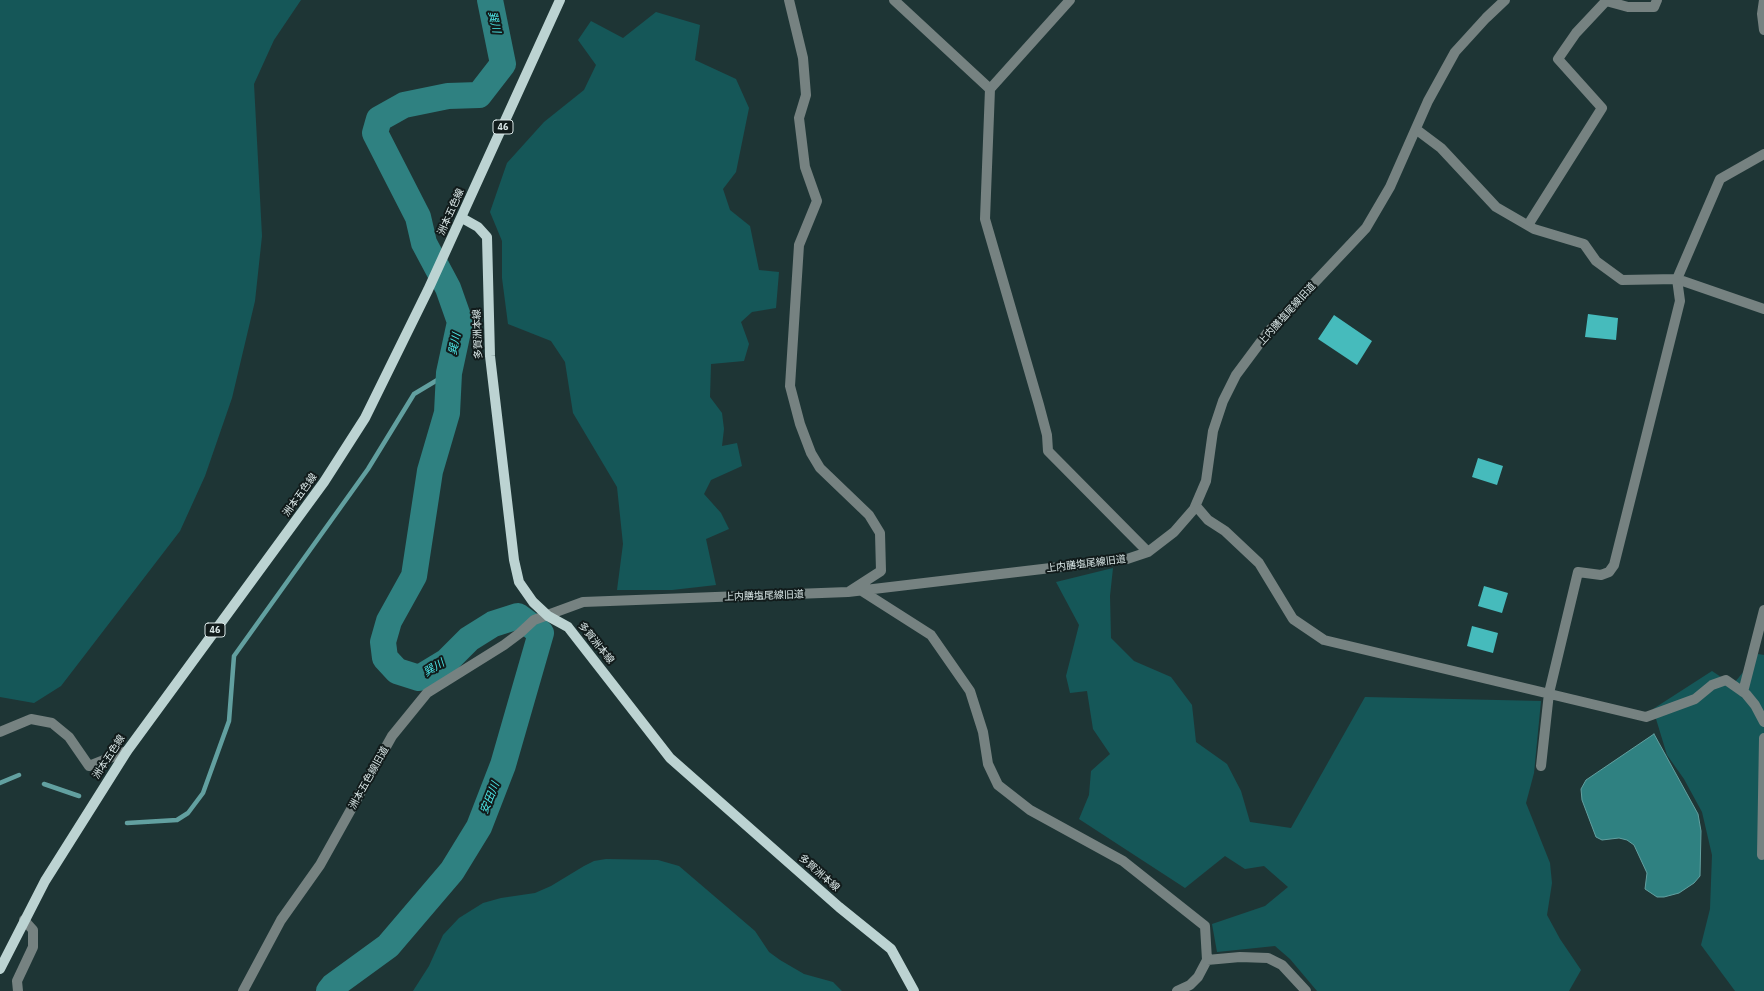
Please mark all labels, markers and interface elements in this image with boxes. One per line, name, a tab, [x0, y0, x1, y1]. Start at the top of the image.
water label: 巽川	[485, 10, 503, 34]
road number: 46	[493, 120, 513, 134]
street label: 洲本五色線	[435, 187, 467, 237]
street label: 上内膳塩尾線旧道	[1256, 280, 1318, 348]
street label: 多賀洲本線	[471, 309, 485, 359]
water label: 巽川	[446, 332, 464, 356]
street label: 洲本五色線	[280, 471, 320, 519]
street label: 上内膳塩尾線旧道	[1046, 553, 1126, 575]
street label: 上内膳塩尾線旧道	[724, 589, 804, 603]
street label: 多賀洲本線	[576, 620, 616, 666]
road number: 46	[205, 623, 225, 637]
water label: 巽川	[421, 657, 447, 679]
street label: 洲本五色線	[90, 733, 128, 781]
street label: 洲本五色線旧道	[347, 744, 391, 812]
water label: 安田川	[478, 780, 502, 816]
street label: 多賀洲本線	[796, 852, 842, 894]

